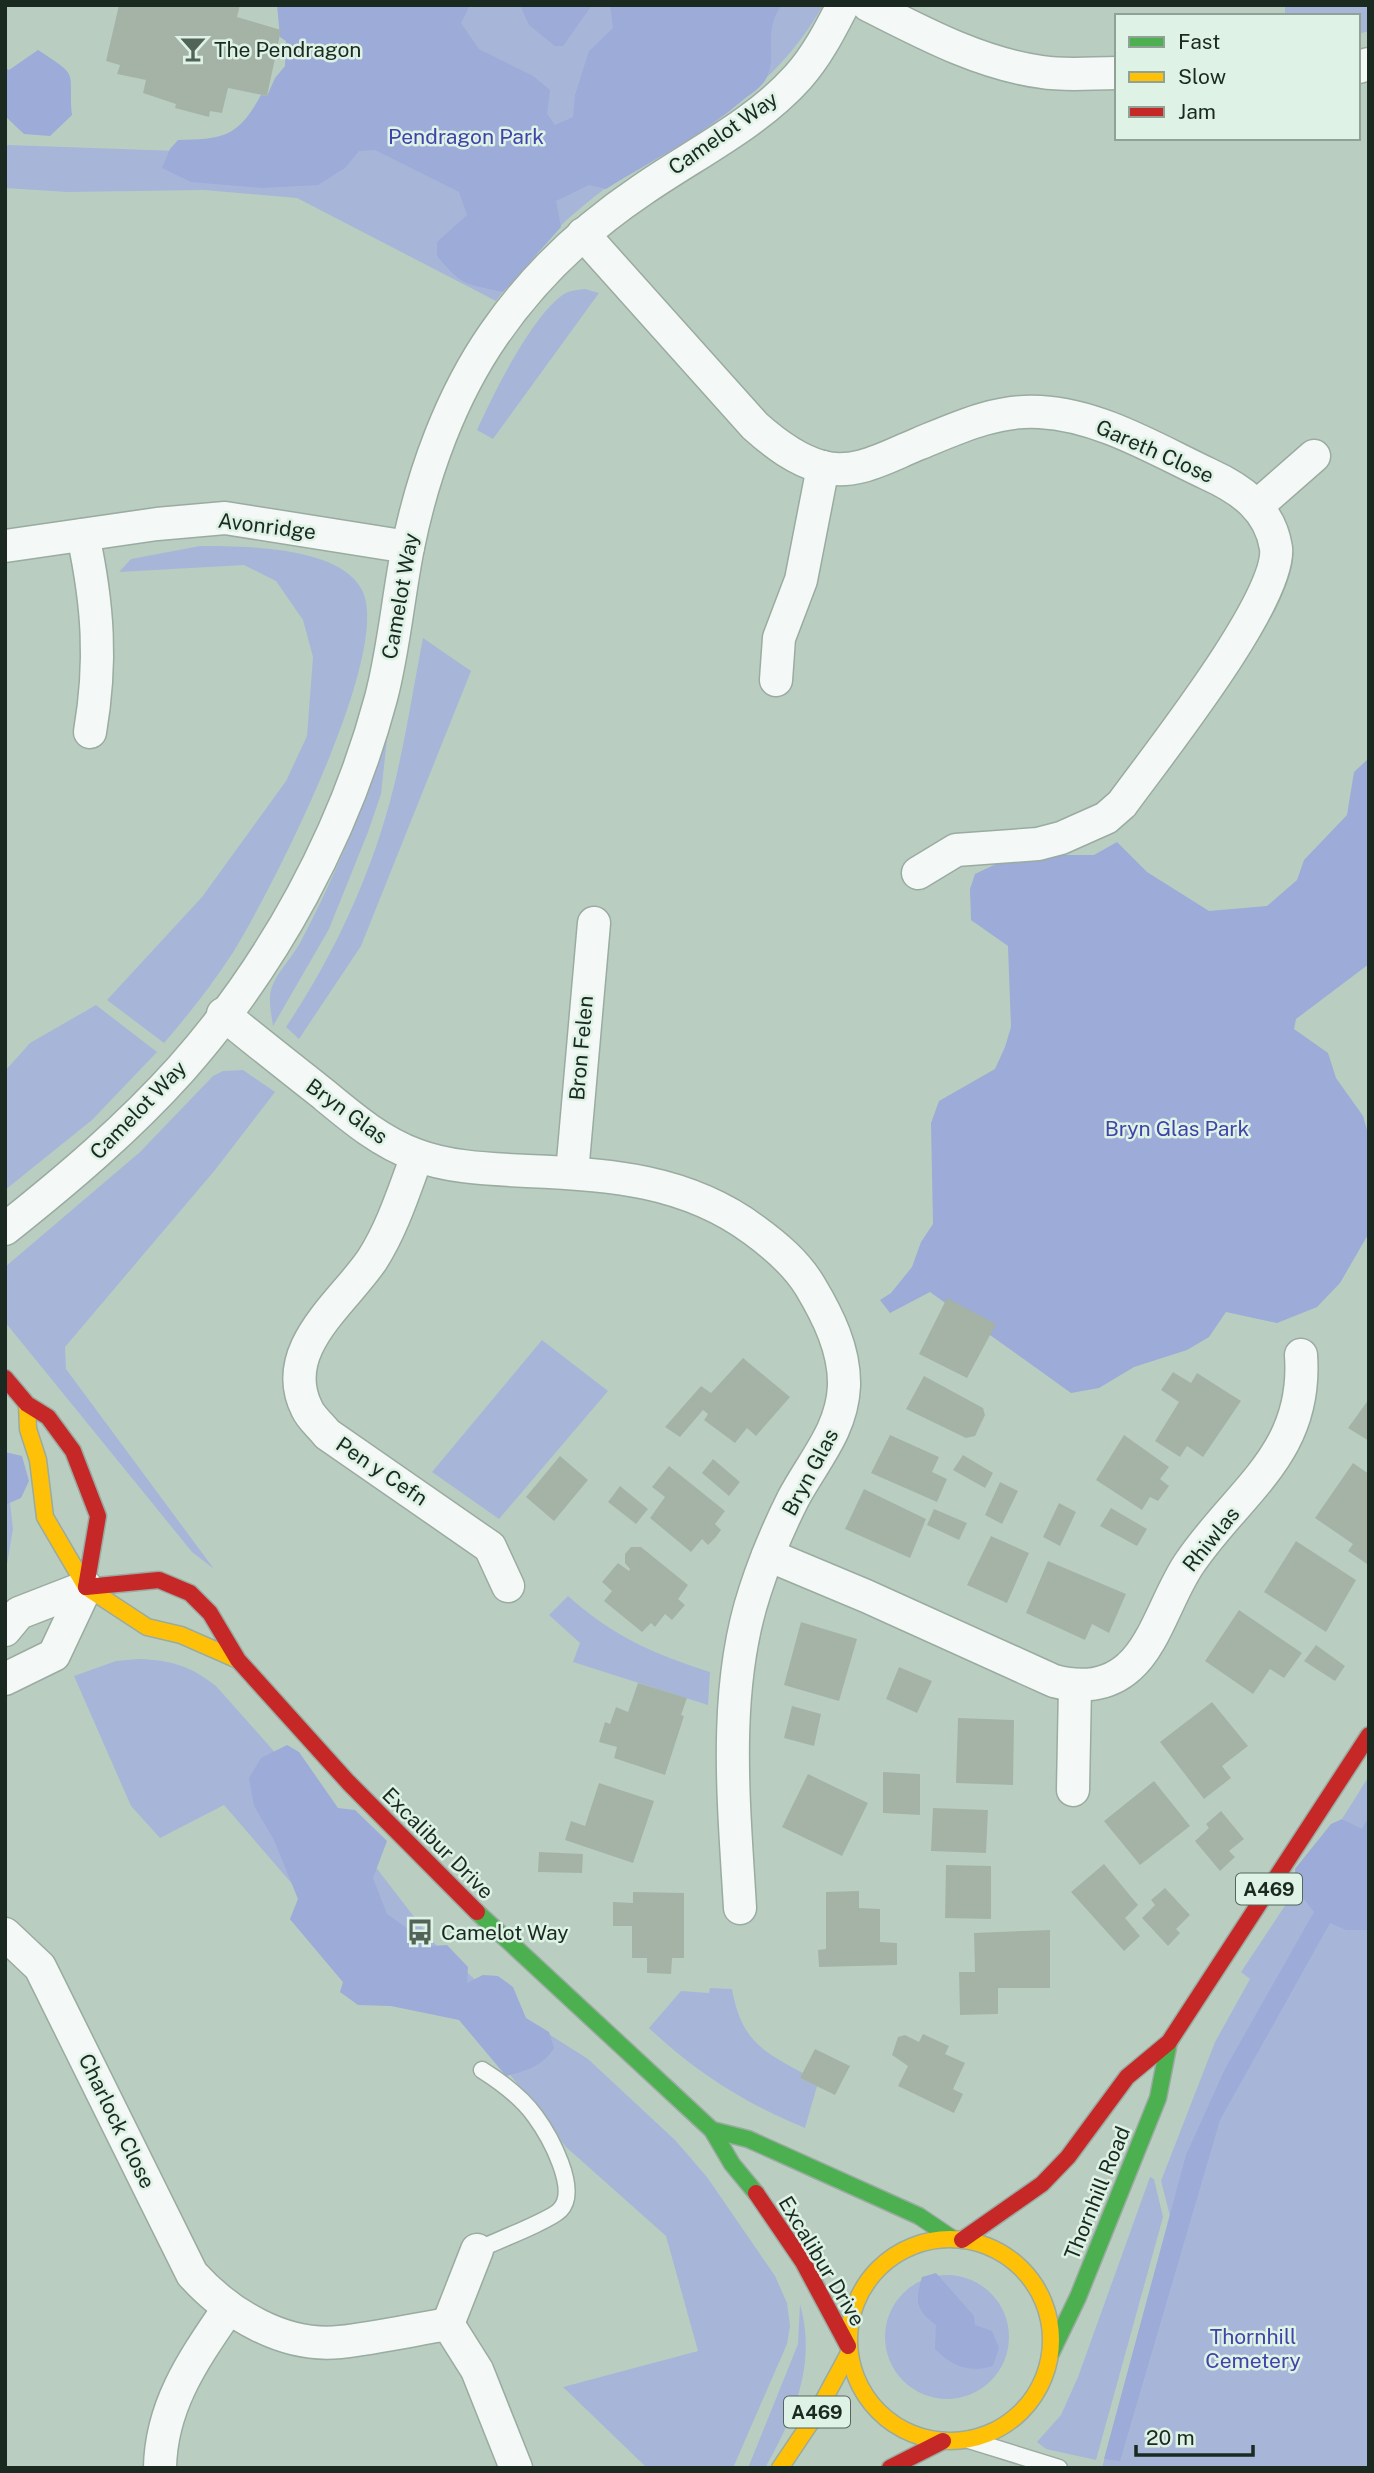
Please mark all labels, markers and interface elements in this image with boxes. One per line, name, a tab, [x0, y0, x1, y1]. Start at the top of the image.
legend	[1115, 14, 1360, 140]
text: Fast	[1178, 29, 1220, 54]
bar icon: The Pendragon	[178, 34, 208, 64]
place label: The Pendragon	[214, 37, 361, 62]
text: Slow	[1178, 64, 1226, 89]
street label: Camelot Way	[664, 86, 782, 180]
text: Jam	[1178, 99, 1216, 124]
park label: Pendragon Park	[388, 124, 544, 149]
street label: Gareth Close	[1092, 414, 1218, 488]
street label: Avonridge	[217, 508, 317, 544]
street label: Camelot Way	[377, 531, 423, 661]
street label: Bron Felen	[564, 995, 598, 1101]
street label: Camelot Way	[85, 1055, 191, 1165]
street label: Bryn Glas	[301, 1073, 393, 1149]
park label: Bryn Glas Park	[1105, 1116, 1250, 1141]
street label: Bryn Glas	[777, 1424, 843, 1520]
street label: Pen y Cefn	[332, 1431, 432, 1511]
street label: Rhiwlas	[1177, 1502, 1245, 1576]
street label: Excalibur Drive	[377, 1782, 499, 1904]
road number: A469	[1236, 1873, 1302, 1904]
bus stop icon: Camelot Way	[405, 1917, 435, 1947]
place label: Camelot Way	[441, 1920, 569, 1945]
street label: Charlock Close	[74, 2050, 160, 2192]
street label: Thornhill Road	[1059, 2123, 1135, 2263]
street label: Excalibur Drive	[773, 2191, 871, 2331]
park label: Thornhill Cemetery	[1205, 2324, 1301, 2373]
road number: A469	[784, 2396, 850, 2428]
scale bar	[1136, 2414, 1253, 2458]
text: 20 m	[1146, 2425, 1195, 2450]

